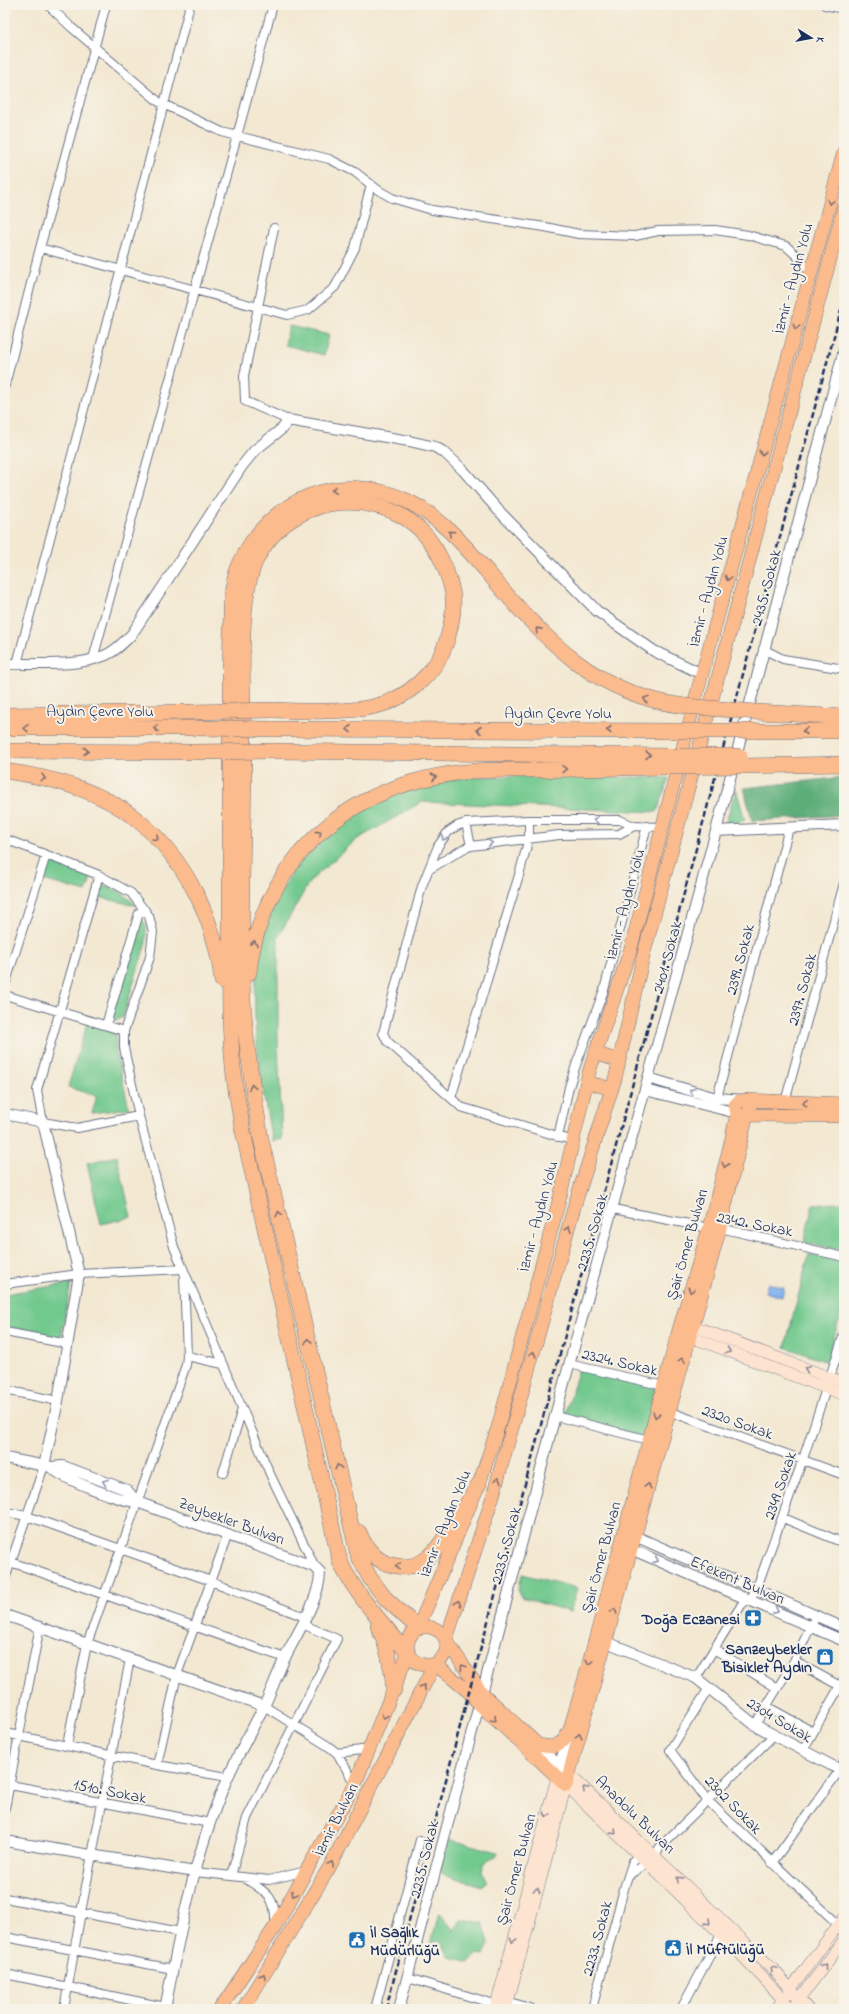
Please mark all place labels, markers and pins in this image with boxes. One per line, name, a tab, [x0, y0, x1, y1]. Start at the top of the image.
place label: Doğa Eczanesi	[641, 1608, 740, 1633]
pharmacy icon: Doğa Eczanesi	[743, 1608, 763, 1628]
place label: Sarızeybekler Bisiklet Aydın	[721, 1638, 813, 1681]
shop icon: Sarızeybekler Bisiklet Aydın	[815, 1647, 835, 1667]
place label: İl Sağlık Müdürlüğü	[370, 1921, 440, 1964]
public building icon: İl Sağlık Müdürlüğü	[347, 1930, 367, 1950]
public building icon: İl Müftülüğü	[663, 1938, 683, 1958]
place label: İl Müftülüğü	[686, 1938, 765, 1963]

